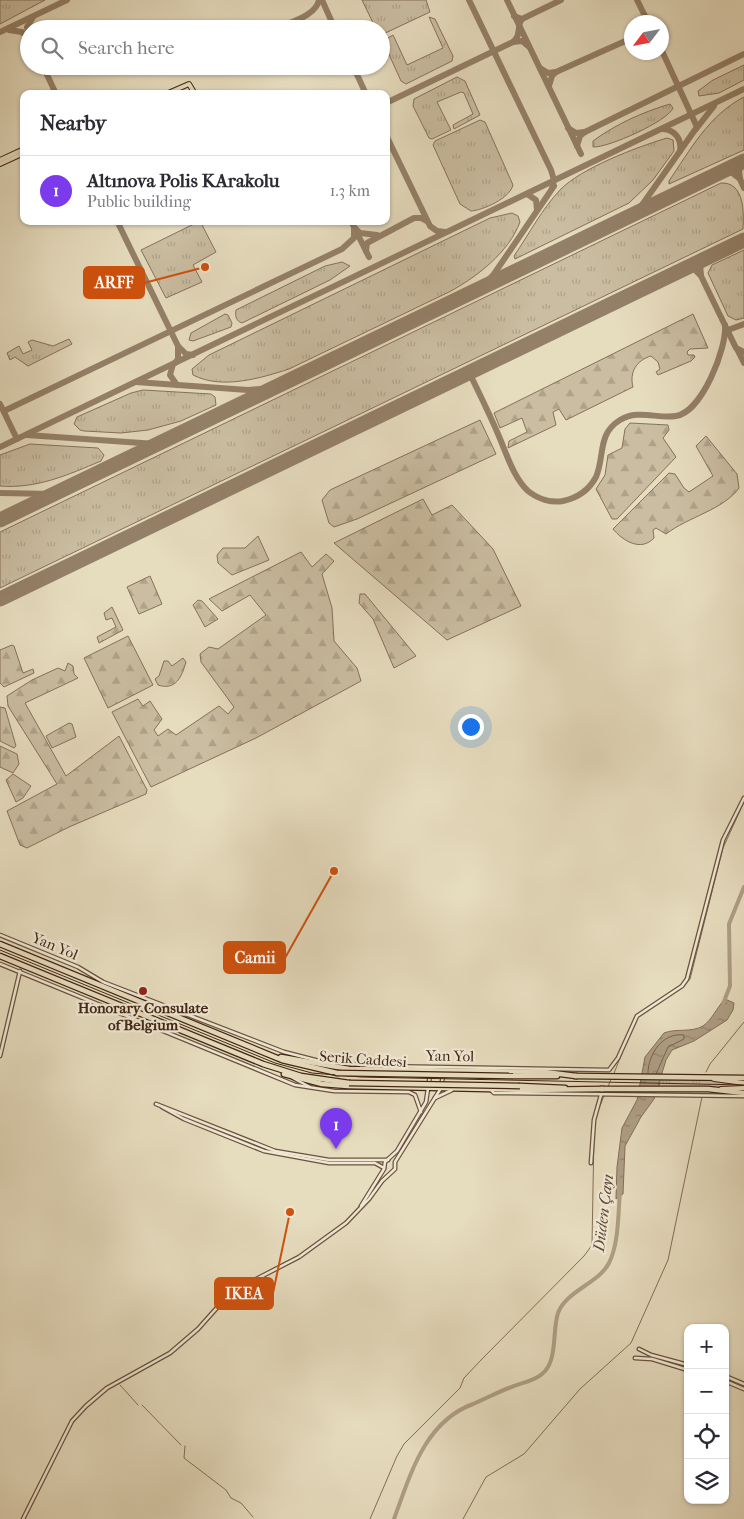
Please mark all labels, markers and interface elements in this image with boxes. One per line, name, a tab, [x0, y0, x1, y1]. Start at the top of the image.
north arrow	[624, 15, 669, 60]
search box	[20, 20, 390, 75]
icon: search	[38, 34, 66, 62]
text: Search here	[78, 37, 174, 59]
text: Nearby	[40, 111, 106, 135]
text: Altınova Polis KArakolu	[87, 170, 280, 192]
text: 1	[53, 181, 59, 200]
text: 1.3 km	[330, 181, 370, 200]
text: Public building	[87, 192, 191, 211]
callout: ARFF	[84, 267, 144, 298]
text: ARFF	[93, 273, 134, 292]
your location	[458, 714, 484, 740]
street label: Yan Yol	[28, 928, 81, 964]
callout: Camii	[224, 942, 285, 973]
text: Camii	[235, 948, 276, 967]
marker: Honorary Consulate of Belgium	[137, 985, 149, 997]
place label: Honorary Consulate of Belgium	[78, 999, 209, 1034]
street label: Serik Caddesi	[319, 1047, 408, 1071]
street label: Yan Yol	[425, 1047, 474, 1065]
pin: 1	[320, 1108, 352, 1149]
water label: Düden Çayı	[589, 1173, 617, 1254]
callout: IKEA	[215, 1278, 273, 1309]
text: IKEA	[225, 1284, 264, 1303]
map controls	[684, 1324, 729, 1504]
button: +	[684, 1324, 729, 1369]
button: −	[684, 1369, 729, 1414]
button: locate	[684, 1414, 729, 1459]
button: layers	[684, 1459, 729, 1504]

